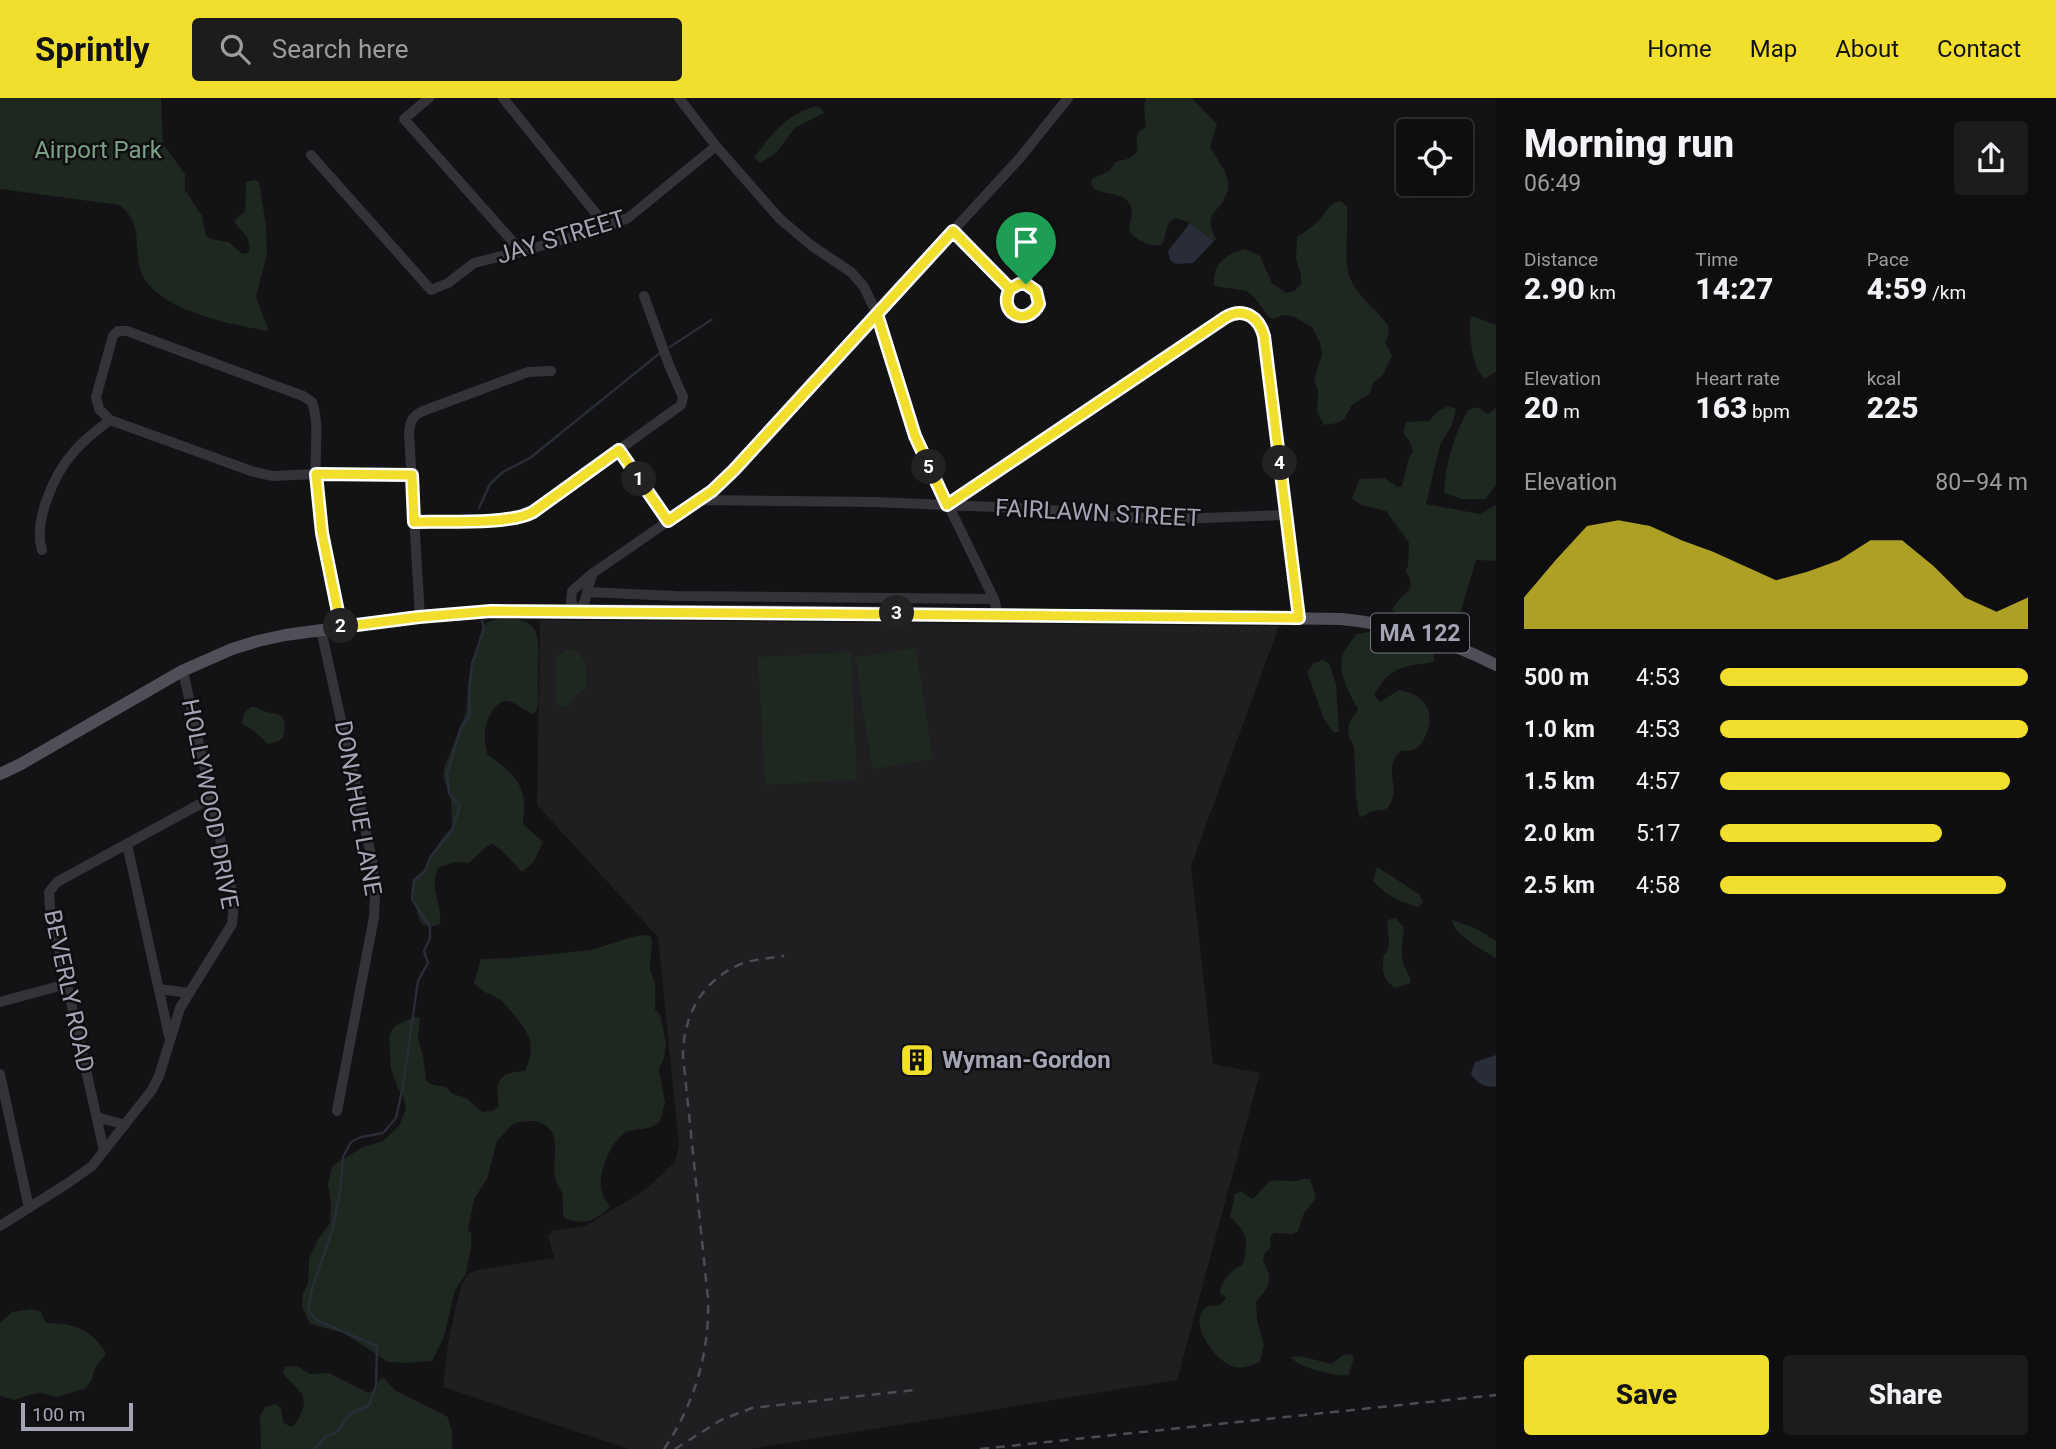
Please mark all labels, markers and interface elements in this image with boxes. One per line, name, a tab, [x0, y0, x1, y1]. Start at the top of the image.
search box	[192, 18, 682, 81]
text: Sprintly	[35, 30, 150, 69]
icon: search	[216, 30, 254, 68]
text: Search here	[272, 34, 409, 64]
text: Home	[1647, 35, 1712, 63]
text: Map	[1750, 35, 1797, 63]
text: About	[1835, 35, 1899, 63]
text: Contact	[1937, 35, 2021, 63]
map controls	[1396, 119, 1473, 196]
button: locate	[1396, 119, 1473, 196]
button: share	[1954, 121, 2028, 195]
text: Morning run	[1524, 122, 1734, 166]
park label: Airport Park	[34, 136, 163, 164]
text: 06:49	[1524, 170, 1581, 197]
street label: JAY STREET	[493, 204, 629, 270]
pin	[996, 212, 1056, 284]
icon: arrive	[1007, 223, 1045, 261]
text: Distance	[1524, 248, 1598, 271]
text: Time	[1695, 248, 1738, 271]
text: Pace	[1867, 248, 1909, 271]
text: 2.90	[1524, 271, 1585, 306]
text: 14:27	[1695, 271, 1773, 306]
text: 4:59	[1867, 271, 1927, 306]
text: km	[1585, 281, 1616, 304]
text: /km	[1927, 281, 1966, 304]
text: Elevation	[1524, 367, 1601, 390]
text: Heart rate	[1695, 367, 1780, 390]
text: kcal	[1867, 367, 1901, 390]
text: 20	[1524, 390, 1559, 425]
text: 163	[1695, 390, 1747, 425]
text: 225	[1867, 390, 1919, 425]
text: m	[1559, 400, 1580, 423]
text: bpm	[1747, 400, 1790, 423]
pin: 4	[1262, 446, 1298, 480]
pin: 5	[912, 450, 946, 484]
text: 4	[1274, 451, 1285, 474]
text: 5	[923, 455, 934, 478]
pin: 1	[622, 462, 656, 496]
text: 1	[633, 467, 644, 490]
text: Elevation	[1524, 469, 1617, 496]
text: 80–94 m	[1935, 469, 2028, 496]
street label: FAIRLAWN STREET	[995, 494, 1201, 532]
pin: 3	[880, 596, 914, 630]
text: 3	[891, 601, 902, 624]
pin: 2	[324, 608, 358, 644]
text: 2	[335, 614, 346, 637]
road number: MA 122	[1371, 614, 1469, 652]
text: 500 m	[1524, 664, 1589, 691]
text: 4:53	[1636, 664, 1680, 691]
street label: HOLLYWOOD DRIVE	[176, 697, 244, 911]
text: 1.0 km	[1524, 716, 1595, 743]
text: 4:53	[1636, 716, 1680, 743]
street label: DONAHUE LANE	[329, 718, 387, 898]
text: 1.5 km	[1524, 768, 1595, 795]
text: 4:57	[1636, 768, 1680, 795]
text: 2.0 km	[1524, 820, 1595, 847]
text: 5:17	[1636, 820, 1680, 847]
text: 2.5 km	[1524, 872, 1595, 899]
text: 4:58	[1636, 872, 1680, 899]
street label: BEVERLY ROAD	[38, 907, 100, 1075]
building icon: Wyman-Gordon	[898, 1041, 936, 1079]
place label: Wyman-Gordon	[942, 1046, 1111, 1074]
button: Save	[1524, 1355, 1769, 1435]
button: Share	[1783, 1355, 2028, 1435]
scale bar	[21, 1400, 133, 1432]
text: 100 m	[32, 1403, 85, 1426]

